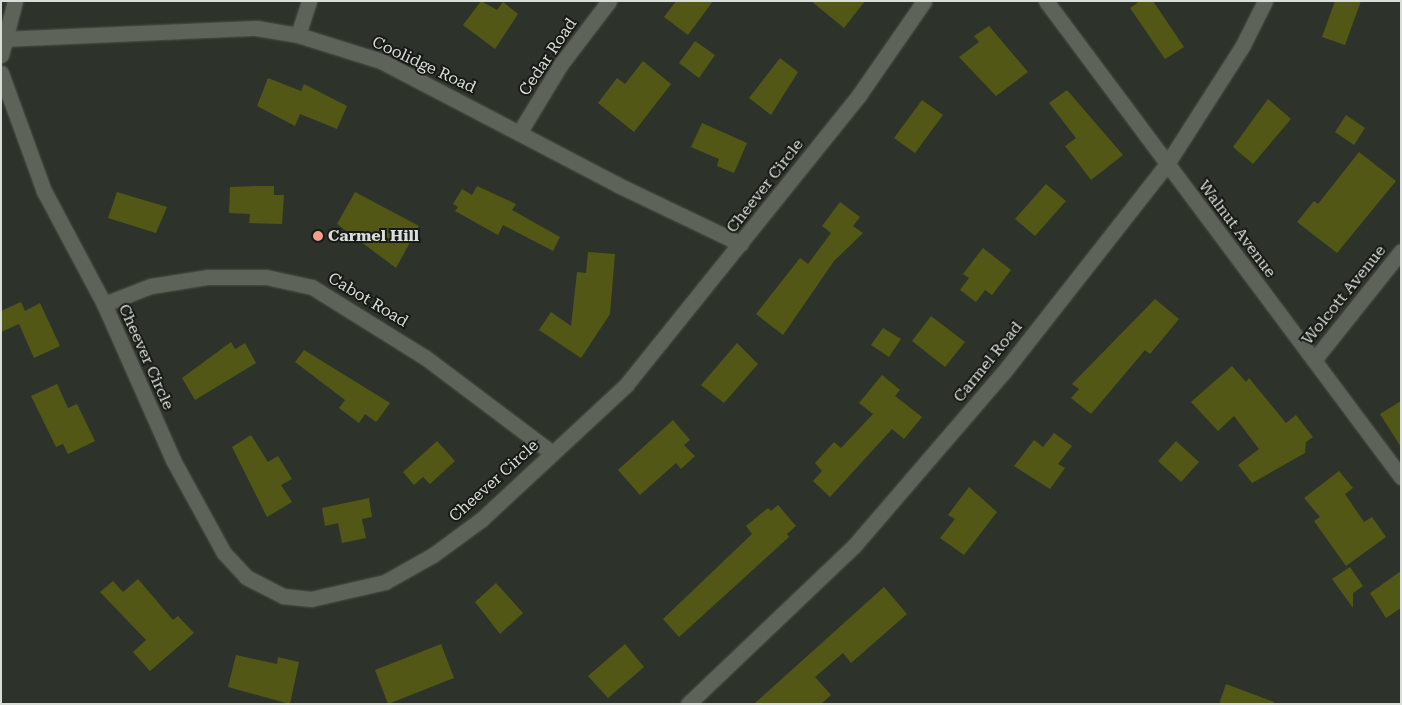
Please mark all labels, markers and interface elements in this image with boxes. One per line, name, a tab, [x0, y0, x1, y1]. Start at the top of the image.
street label: Cedar Road	[515, 15, 581, 99]
street label: Coolidge Road	[369, 33, 479, 97]
street label: Cheever Circle	[723, 135, 807, 237]
street label: Walnut Avenue	[1194, 177, 1280, 281]
place label: Carmel Hill	[328, 226, 419, 246]
marker: Carmel Hill	[312, 230, 324, 242]
street label: Wolcott Avenue	[1298, 241, 1390, 349]
street label: Cabot Road	[325, 269, 411, 331]
street label: Cheever Circle	[114, 301, 178, 413]
street label: Carmel Road	[950, 318, 1026, 406]
street label: Cheever Circle	[445, 436, 543, 526]

